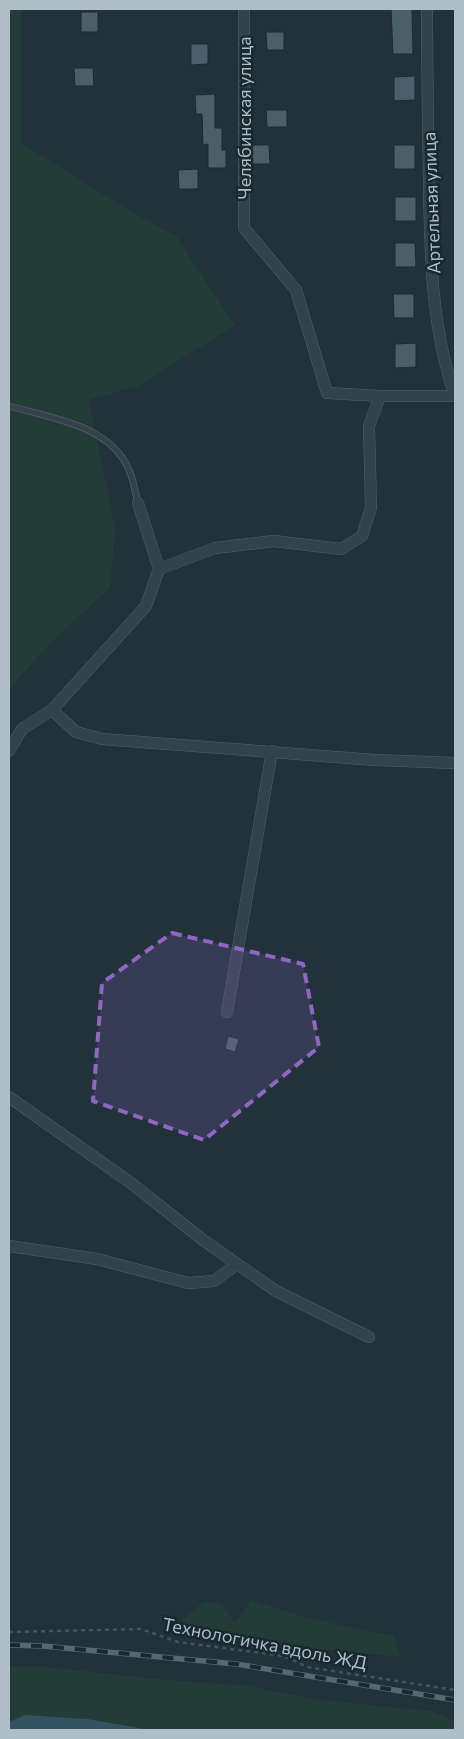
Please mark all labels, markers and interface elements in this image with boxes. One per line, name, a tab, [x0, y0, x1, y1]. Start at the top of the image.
street label: Челябинская улица	[233, 36, 255, 200]
street label: Артельная улица	[418, 132, 444, 274]
street label: Технологичка вдоль ЖД	[161, 1612, 369, 1674]

